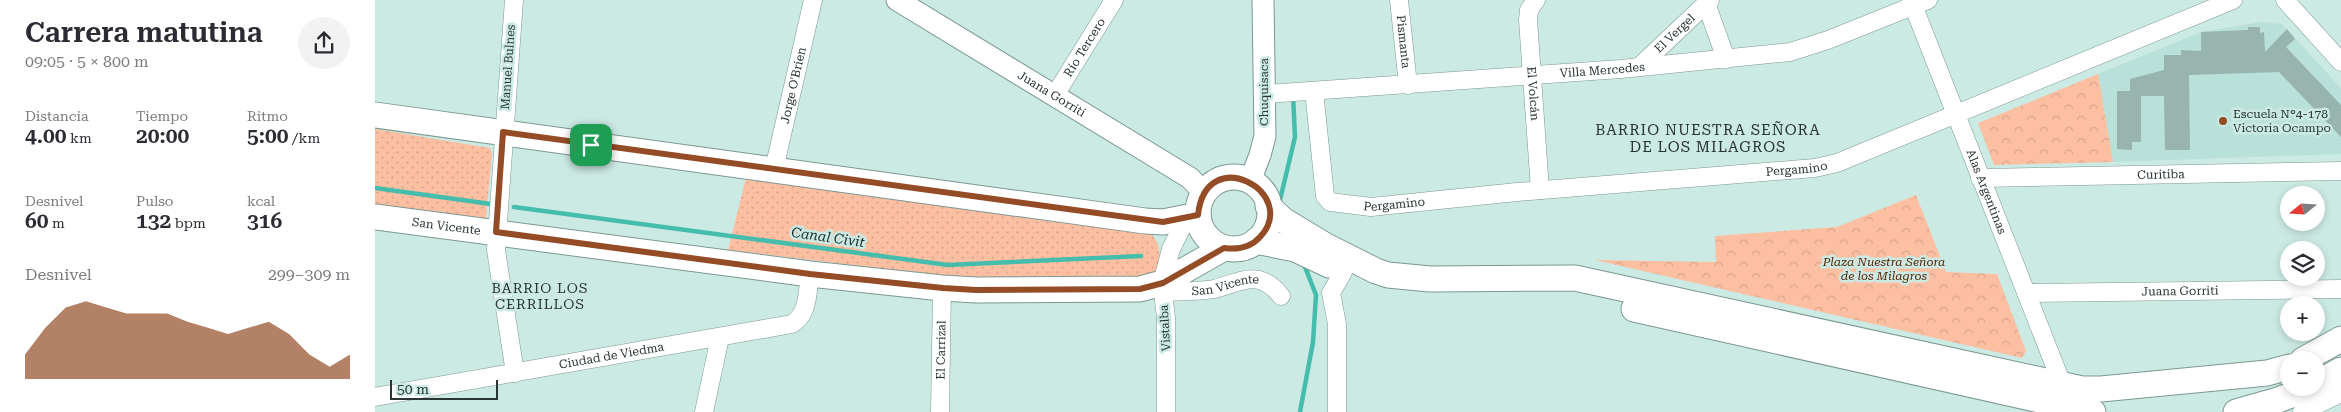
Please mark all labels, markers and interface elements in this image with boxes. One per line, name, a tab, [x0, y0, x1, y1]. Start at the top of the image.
street label: El Vergel	[1652, 11, 1698, 56]
street label: Pismanta	[1394, 14, 1413, 70]
street label: Río Tercero	[1061, 15, 1108, 79]
text: Carrera matutina	[25, 16, 263, 49]
button: share	[298, 17, 350, 69]
street label: Manuel Bulnes	[498, 24, 518, 110]
street label: Jorge O'Brien	[778, 45, 809, 125]
text: 09:05 · 5 × 800 m	[25, 52, 149, 71]
street label: Chuquisaca	[1257, 58, 1271, 126]
street label: Villa Mercedes	[1559, 60, 1646, 80]
street label: El Volcán	[1524, 66, 1542, 121]
street label: Juana Gorriti	[1015, 68, 1088, 120]
place label: Escuela N°4-178 Victoria Ocampo	[2233, 107, 2331, 135]
text: Distancia	[25, 108, 89, 124]
text: Tiempo	[136, 108, 188, 124]
text: Ritmo	[247, 108, 288, 124]
marker: Escuela N°4-178 Victoria Ocampo	[2217, 115, 2229, 127]
district label: BARRIO NUESTRA SEÑORA DE LOS MILAGROS	[1595, 121, 1821, 156]
text: 4.00	[25, 124, 66, 148]
text: 20:00	[136, 124, 189, 148]
text: 5:00	[247, 124, 288, 148]
pin	[570, 124, 612, 166]
text: km	[66, 130, 92, 146]
text: /km	[288, 130, 320, 146]
icon: arrive	[577, 131, 605, 159]
street label: Alas Argentinas	[1963, 147, 2009, 236]
street label: Pergamino	[1765, 158, 1829, 179]
street label: Curitiba	[2137, 167, 2185, 182]
north arrow	[2280, 186, 2325, 231]
map controls	[2280, 186, 2325, 396]
text: Desnivel	[25, 193, 83, 209]
text: Pulso	[136, 193, 173, 209]
text: kcal	[247, 193, 275, 209]
street label: Pergamino	[1363, 194, 1426, 214]
text: 60	[25, 209, 49, 233]
text: 132	[136, 209, 171, 233]
text: 316	[247, 209, 282, 233]
text: m	[49, 215, 65, 231]
text: bpm	[171, 215, 206, 231]
street label: San Vicente	[411, 215, 482, 238]
water label: Canal Civit	[790, 224, 867, 250]
button: layers	[2280, 241, 2325, 286]
park label: Plaza Nuestra Señora de los Milagros	[1822, 255, 1945, 283]
text: Desnivel	[25, 265, 92, 284]
text: 299–309 m	[268, 265, 350, 284]
street label: San Vicente	[1191, 272, 1260, 298]
district label: BARRIO LOS CERRILLOS	[492, 280, 588, 312]
street label: Juana Gorriti	[2141, 284, 2219, 299]
button: +	[2280, 296, 2325, 341]
street label: Vistalba	[1157, 304, 1173, 352]
street label: El Carrizal	[934, 320, 948, 380]
street label: Ciudad de Viedma	[558, 339, 665, 372]
button: −	[2280, 351, 2325, 396]
scale bar	[390, 377, 497, 400]
text: 50 m	[397, 381, 429, 397]

